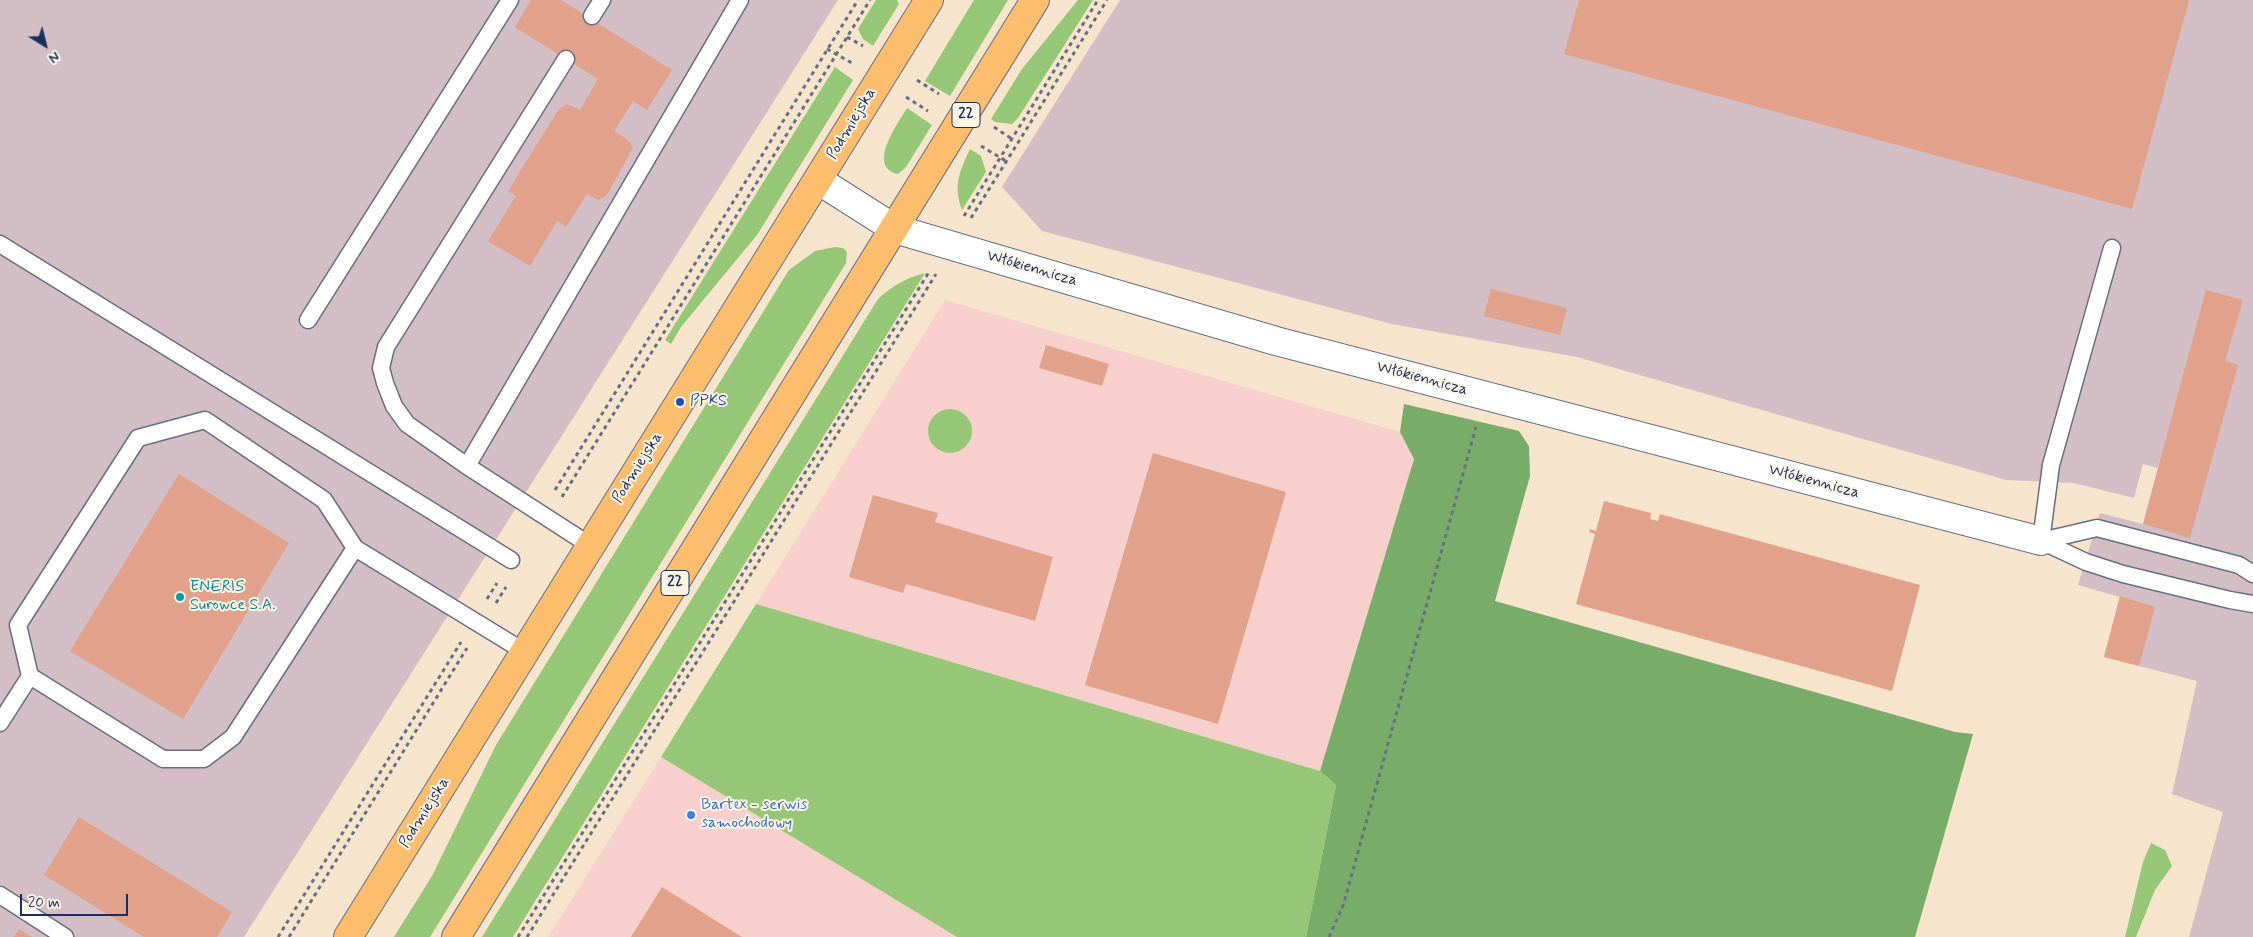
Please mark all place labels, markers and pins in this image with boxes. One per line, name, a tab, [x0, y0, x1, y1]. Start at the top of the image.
place label: PPKS	[690, 392, 727, 412]
marker: PPKS	[674, 396, 686, 408]
place label: ENERIS Surowce S.A.	[190, 578, 275, 616]
marker: ENERIS Surowce S.A.	[174, 591, 186, 603]
place label: Bartex - serwis samochodowy	[701, 796, 807, 834]
marker: Bartex - serwis samochodowy	[685, 809, 697, 821]

